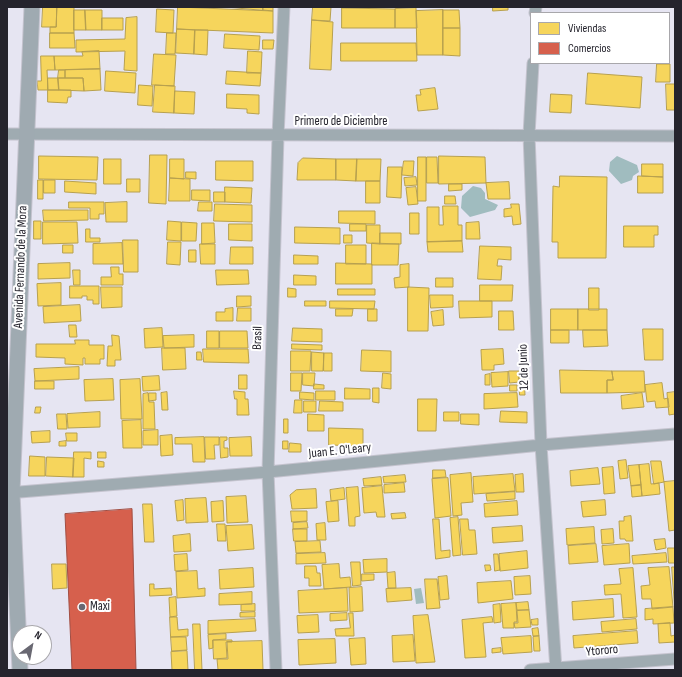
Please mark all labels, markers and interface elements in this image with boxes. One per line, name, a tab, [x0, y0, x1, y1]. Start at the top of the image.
legend	[530, 12, 670, 64]
text: Viviendas	[568, 21, 606, 36]
text: Comercios	[568, 41, 611, 56]
street label: Primero de Diciembre	[294, 114, 388, 130]
street label: Avenida Fernando de la Mora	[11, 205, 31, 329]
street label: Brasil	[250, 326, 266, 350]
street label: 12 de Junio	[515, 344, 533, 390]
street label: Juan E. O'Leary	[308, 440, 372, 462]
place label: Maxi	[90, 599, 110, 615]
marker: Maxi	[77, 602, 87, 612]
north arrow	[12, 625, 52, 665]
text: N	[32, 628, 44, 642]
street label: Ytororo	[585, 642, 619, 660]

